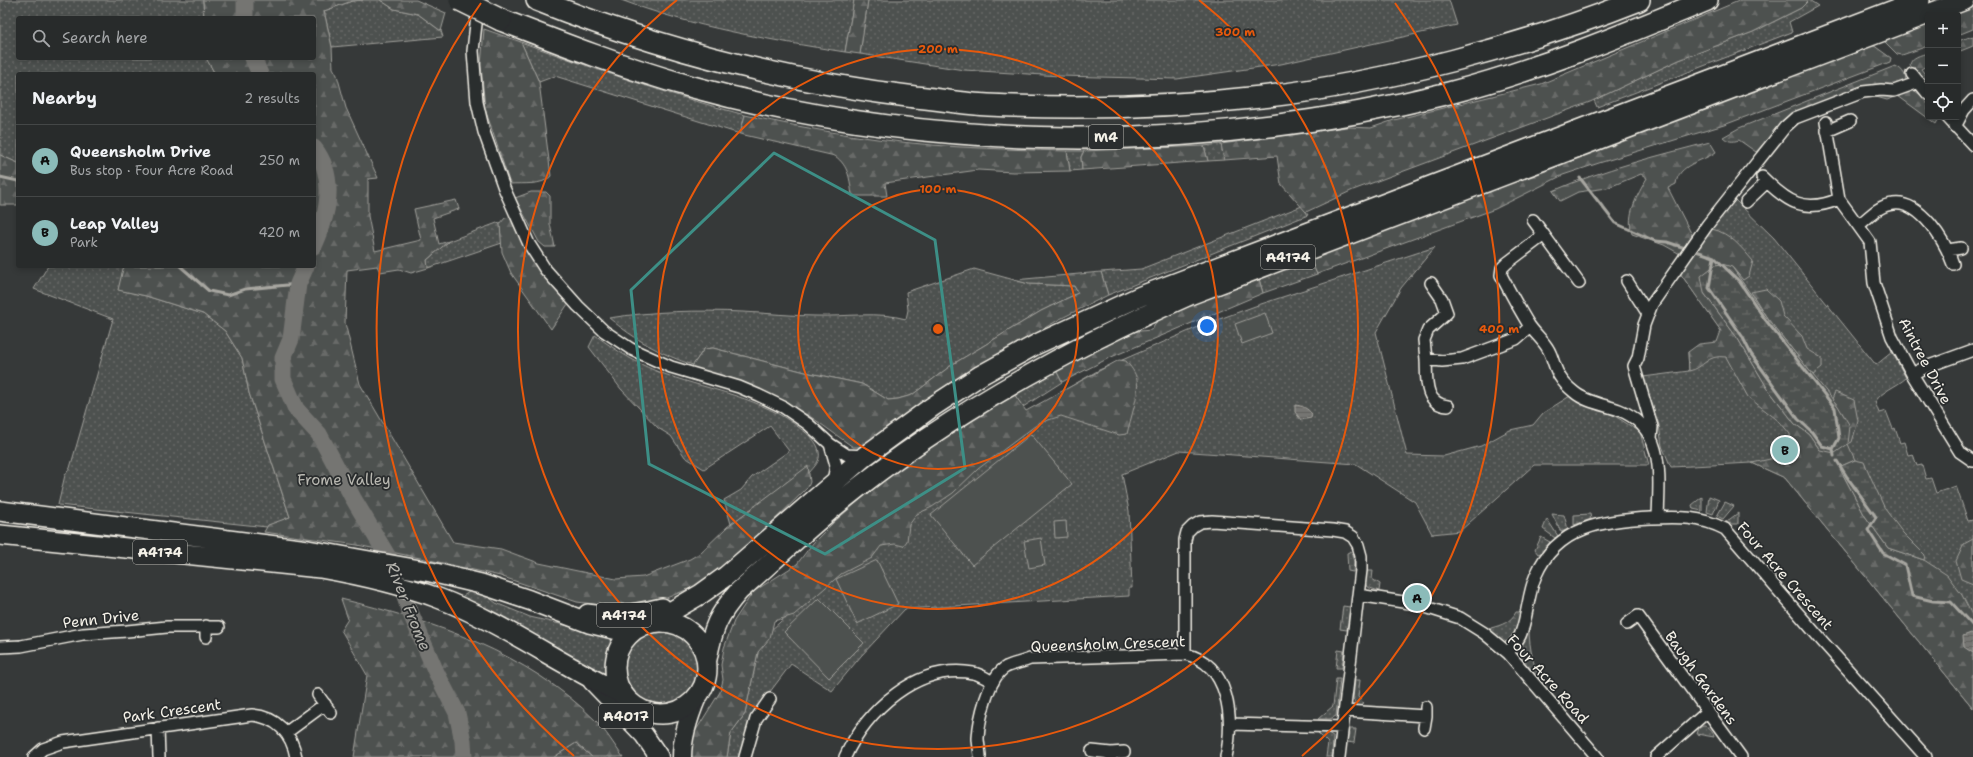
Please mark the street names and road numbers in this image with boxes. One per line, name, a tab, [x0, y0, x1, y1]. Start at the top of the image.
road number: M4	[1089, 125, 1123, 149]
road number: A4174	[1261, 245, 1315, 269]
street label: Aintree Drive	[1894, 314, 1956, 408]
street label: Four Acre Crescent	[1732, 518, 1838, 634]
road number: A4174	[133, 540, 187, 564]
road number: A4174	[597, 603, 651, 627]
street label: Penn Drive	[62, 605, 140, 633]
street label: Baugh Gardens	[1660, 627, 1742, 729]
street label: Four Acre Road	[1503, 630, 1594, 728]
street label: Queensholm Crescent	[1030, 631, 1186, 657]
street label: Park Crescent	[122, 694, 222, 728]
road number: A4017	[599, 704, 653, 728]

